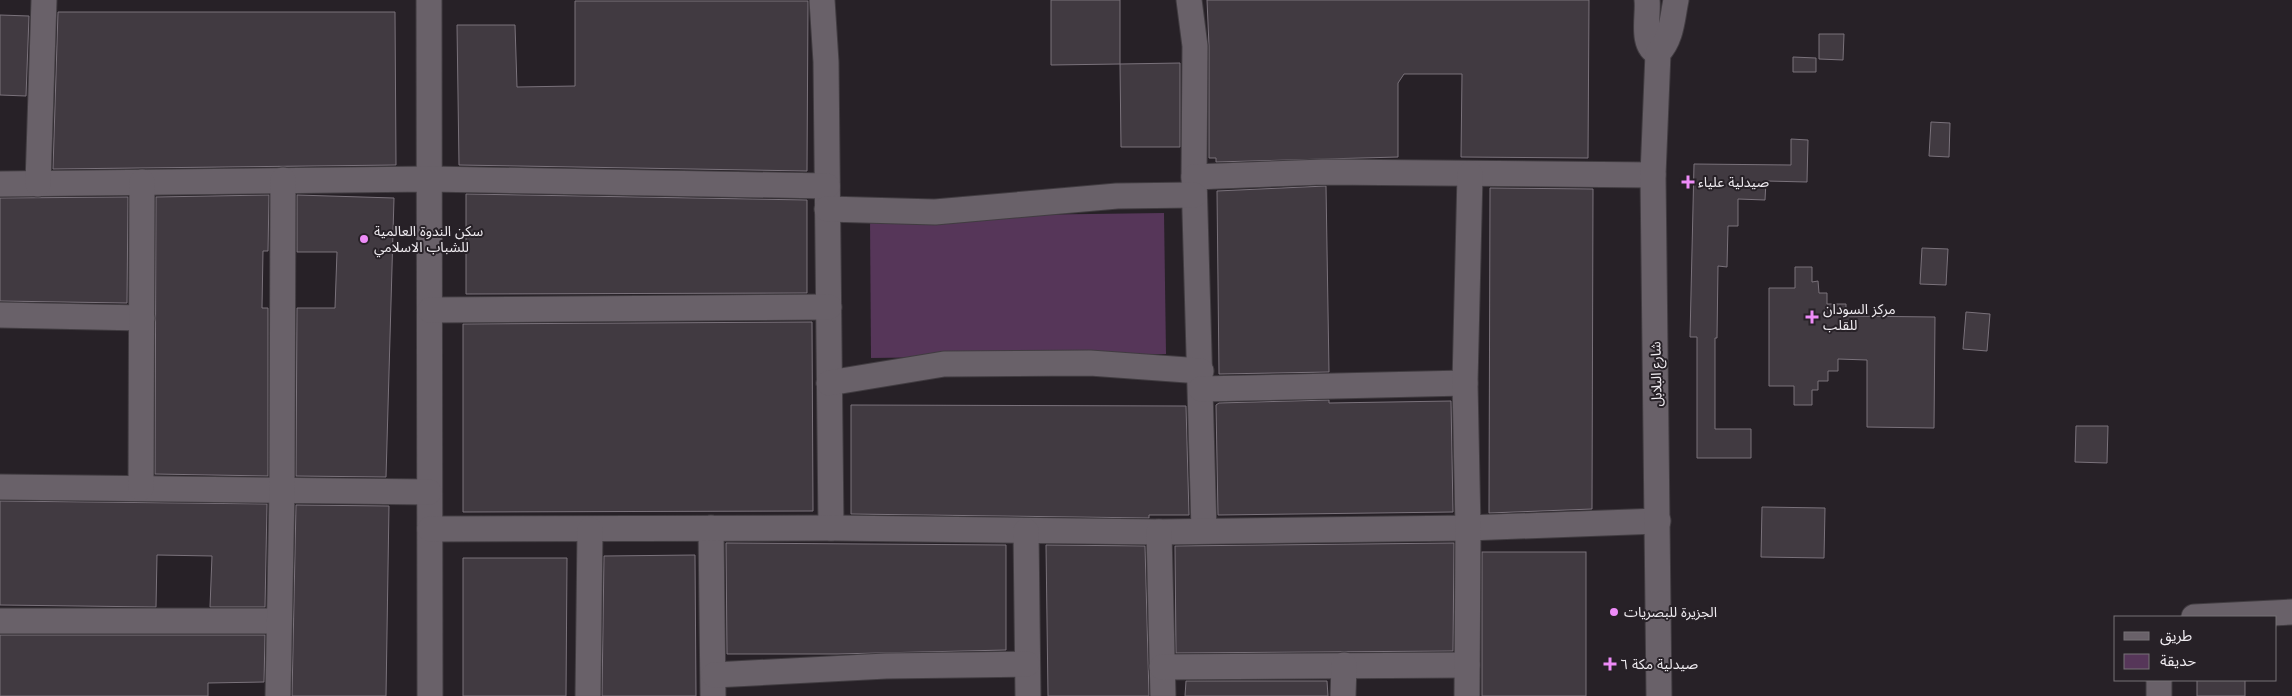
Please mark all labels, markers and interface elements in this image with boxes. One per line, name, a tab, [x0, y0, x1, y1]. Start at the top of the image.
place label: صيدلية علياء	[1698, 174, 1770, 190]
marker: صيدلية علياء	[1682, 176, 1694, 188]
place label: سكن الندوة العالمية للشباب الاسلامي	[374, 223, 483, 258]
marker: سكن الندوة العالمية للشباب الاسلامي	[358, 233, 370, 245]
place label: مركز السودان للقلب	[1823, 301, 1896, 333]
marker: مركز السودان للقلب	[1805, 310, 1819, 324]
street label: شارع البلابل	[1647, 341, 1668, 407]
place label: الجزيرة للبصريات	[1624, 604, 1717, 621]
marker: الجزيرة للبصريات	[1608, 606, 1620, 618]
legend	[2114, 616, 2277, 681]
text: طريق	[2160, 627, 2192, 646]
text: حديقة	[2160, 652, 2196, 669]
place label: صيدلية مكة ٦	[1620, 656, 1698, 672]
marker: صيدلية مكة ٦	[1604, 658, 1616, 670]

